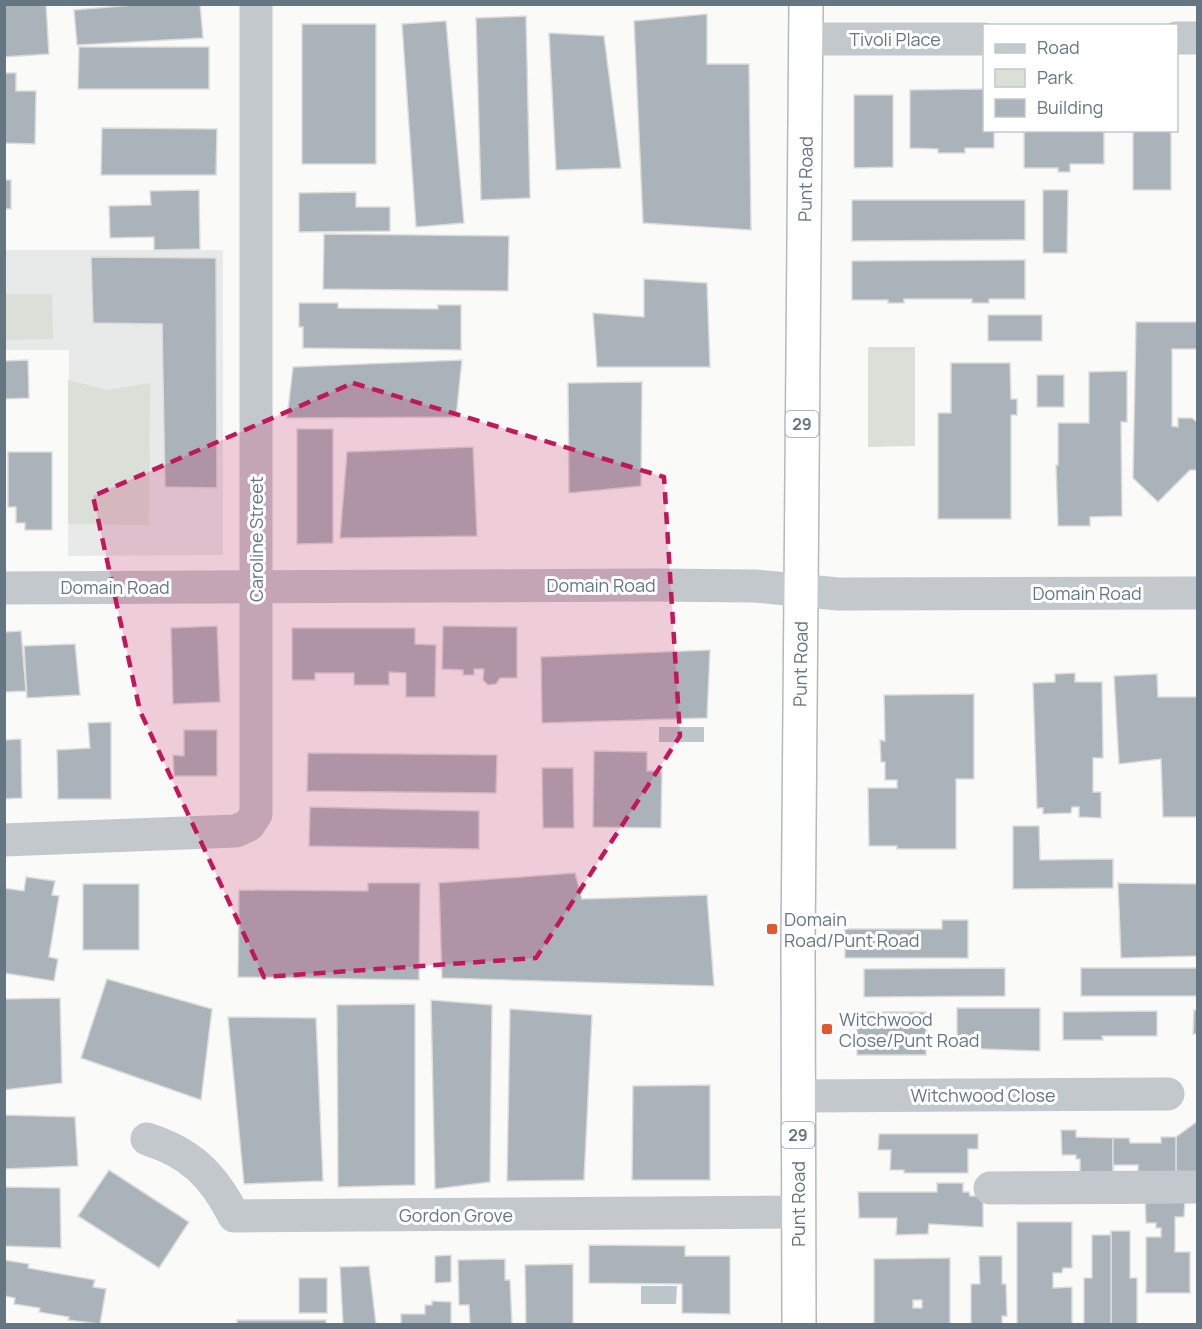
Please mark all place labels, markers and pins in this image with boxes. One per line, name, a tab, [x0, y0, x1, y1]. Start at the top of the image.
place label: Domain Road/Punt Road	[784, 907, 919, 952]
marker: Domain Road/Punt Road	[765, 922, 779, 936]
place label: Witchwood Close/Punt Road	[839, 1007, 979, 1052]
marker: Witchwood Close/Punt Road	[820, 1022, 834, 1036]

